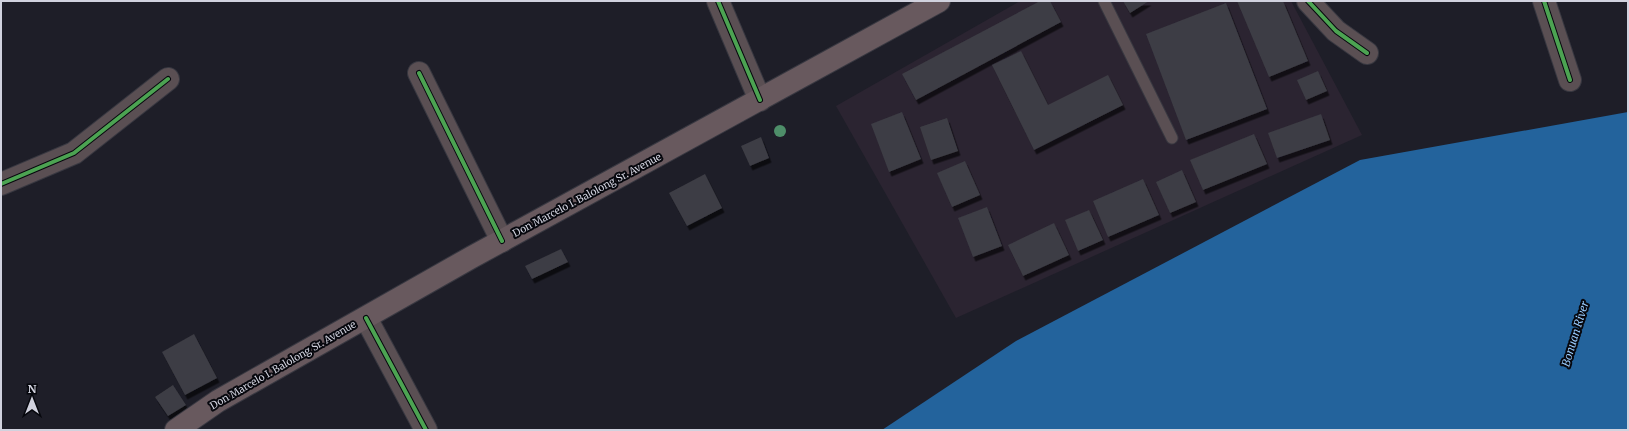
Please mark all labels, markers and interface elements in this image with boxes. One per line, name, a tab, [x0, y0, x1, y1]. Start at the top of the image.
street label: Don Marcelo I. Balolong Sr. Avenue	[510, 150, 664, 240]
water label: Bonuan River	[1558, 299, 1592, 368]
street label: Don Marcelo I. Balolong Sr. Avenue	[208, 318, 358, 412]
north arrow	[12, 379, 52, 419]
text: N	[28, 382, 37, 396]

